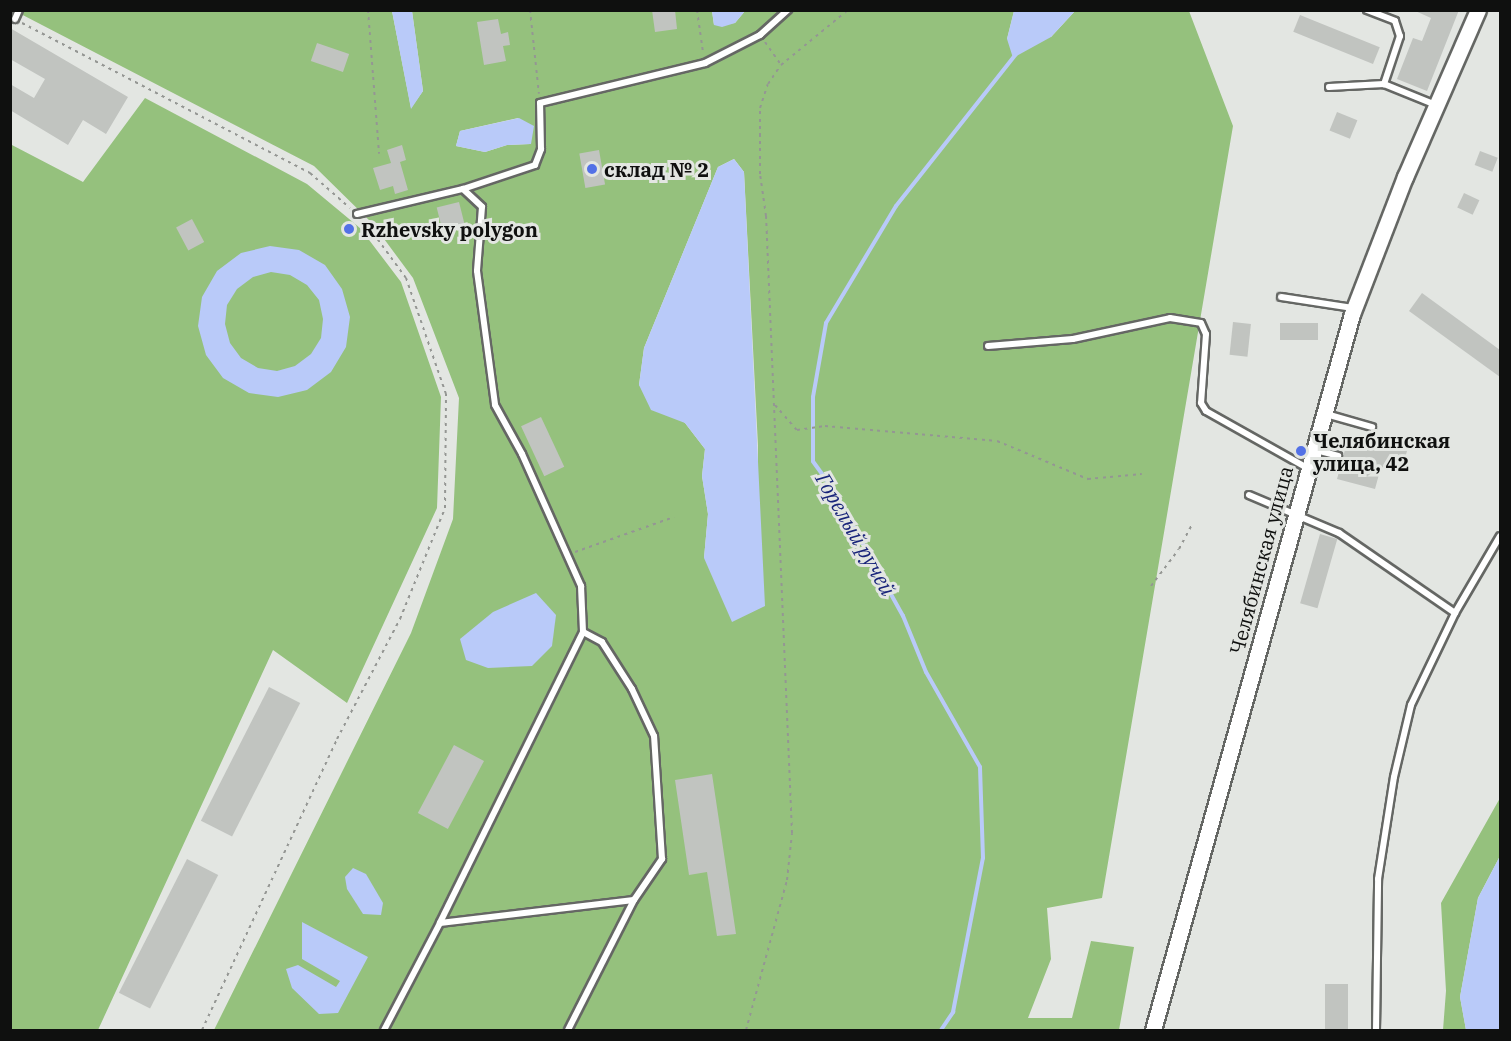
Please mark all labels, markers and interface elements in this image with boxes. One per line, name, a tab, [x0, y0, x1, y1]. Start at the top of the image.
place label: склад № 2	[604, 157, 709, 181]
marker: склад № 2	[585, 162, 599, 176]
place label: Rzhevsky polygon	[361, 217, 538, 241]
marker: Rzhevsky polygon	[342, 222, 356, 236]
place label: Челябинская улица, 42	[1313, 428, 1450, 475]
marker: Челябинская улица, 42	[1294, 444, 1308, 458]
street label: Челябинская улица	[1224, 463, 1298, 657]
water label: Горелый ручей	[811, 468, 901, 600]

